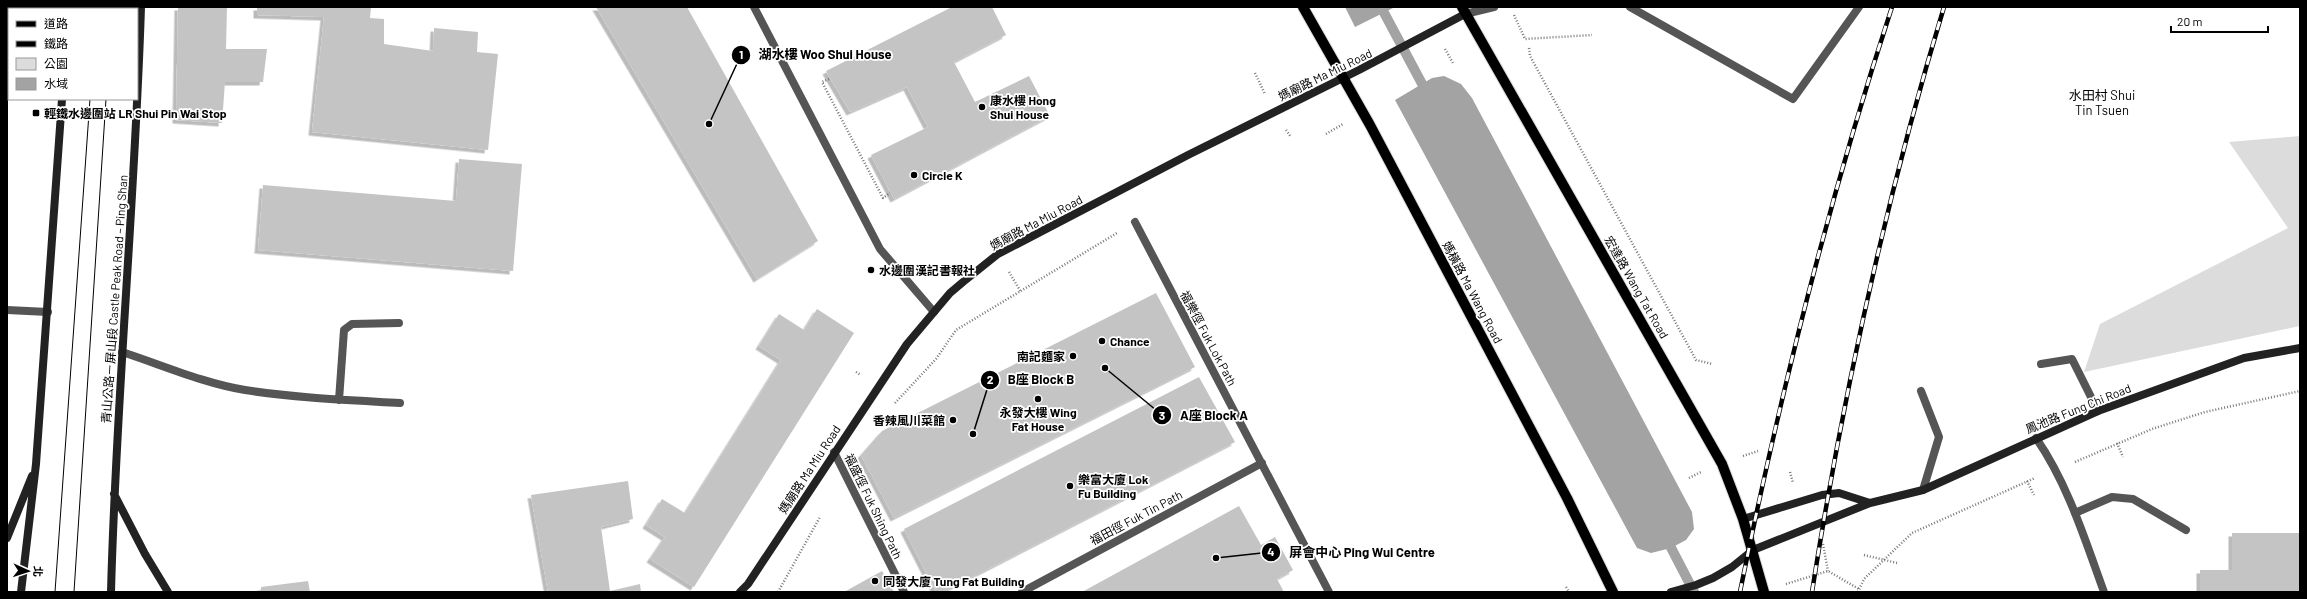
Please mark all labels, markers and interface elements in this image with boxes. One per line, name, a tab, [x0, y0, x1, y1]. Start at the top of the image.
legend	[8, 8, 138, 100]
scale bar	[2171, 8, 2268, 34]
text: 20 m	[2177, 14, 2203, 28]
text: 道路	[44, 16, 68, 30]
text: 鐵路	[44, 36, 68, 50]
callout: 湖水樓 Woo Shui House	[731, 42, 900, 67]
street label: 媽廟路 Ma Miu Road	[1276, 45, 1374, 103]
text: 湖水樓 Woo Shui House	[758, 46, 892, 62]
text: 1	[739, 47, 743, 61]
text: 公園	[44, 56, 68, 70]
text: 水域	[44, 76, 68, 90]
district label: 水田村 Shui Tin Tsuen	[2069, 87, 2135, 118]
place label: 康水樓 Hong Shui House	[990, 93, 1056, 121]
marker: 康水樓 Hong Shui House	[977, 102, 987, 112]
place label: 輕鐵水邊圍站 LR Shui Pin Wai Stop	[44, 106, 227, 120]
marker: 輕鐵水邊圍站 LR Shui Pin Wai Stop	[31, 108, 41, 118]
place label: Circle K	[922, 168, 963, 182]
marker: Circle K	[909, 170, 919, 180]
street label: 青山公路－屏山段 Castle Peak Road – Ping Shan	[98, 174, 130, 424]
street label: 媽廟路 Ma Miu Road	[987, 192, 1085, 252]
street label: 宏達路 Wang Tat Road	[1602, 233, 1672, 341]
street label: 媽橫路 Ma Wang Road	[1440, 239, 1506, 345]
place label: 水邊圍漢記書報社	[879, 263, 975, 277]
marker: 水邊圍漢記書報社	[866, 265, 876, 275]
street label: 福樂徑 Fuk Lok Path	[1178, 288, 1240, 388]
place label: Chance	[1110, 334, 1150, 348]
marker: Chance	[1097, 336, 1107, 346]
place label: 南記麵家	[1017, 349, 1065, 363]
marker: 南記麵家	[1068, 351, 1078, 361]
callout: B座 Block B	[980, 367, 1082, 392]
text: B座 Block B	[1008, 371, 1074, 387]
text: 2	[987, 372, 994, 386]
street label: 鳳池路 Fung Chi Road	[2023, 380, 2133, 436]
marker: 永發大樓 Wing Fat House	[1033, 394, 1043, 404]
callout: A座 Block A	[1152, 403, 1256, 428]
place label: 永發大樓 Wing Fat House	[999, 405, 1077, 433]
text: A座 Block A	[1180, 407, 1248, 423]
text: 3	[1159, 408, 1165, 422]
place label: 香辣風川菜館	[873, 413, 945, 427]
marker: 香辣風川菜館	[948, 415, 958, 425]
street label: 媽廟路 Ma Miu Road	[775, 422, 843, 516]
street label: 福盛徑 Fuk Shing Path	[842, 451, 906, 561]
place label: 樂富大廈 Lok Fu Building	[1078, 472, 1149, 500]
marker: 樂富大廈 Lok Fu Building	[1065, 481, 1075, 491]
street label: 福田徑 Fuk Tin Path	[1087, 487, 1185, 547]
callout: 屏會中心 Ping Wui Centre	[1261, 539, 1443, 564]
text: 4	[1267, 544, 1275, 558]
text: 屏會中心 Ping Wui Centre	[1289, 544, 1435, 560]
north arrow	[8, 551, 48, 591]
text: 北	[32, 566, 45, 577]
place label: 同發大廈 Tung Fat Building	[883, 574, 1025, 588]
marker: 同發大廈 Tung Fat Building	[870, 576, 880, 586]

